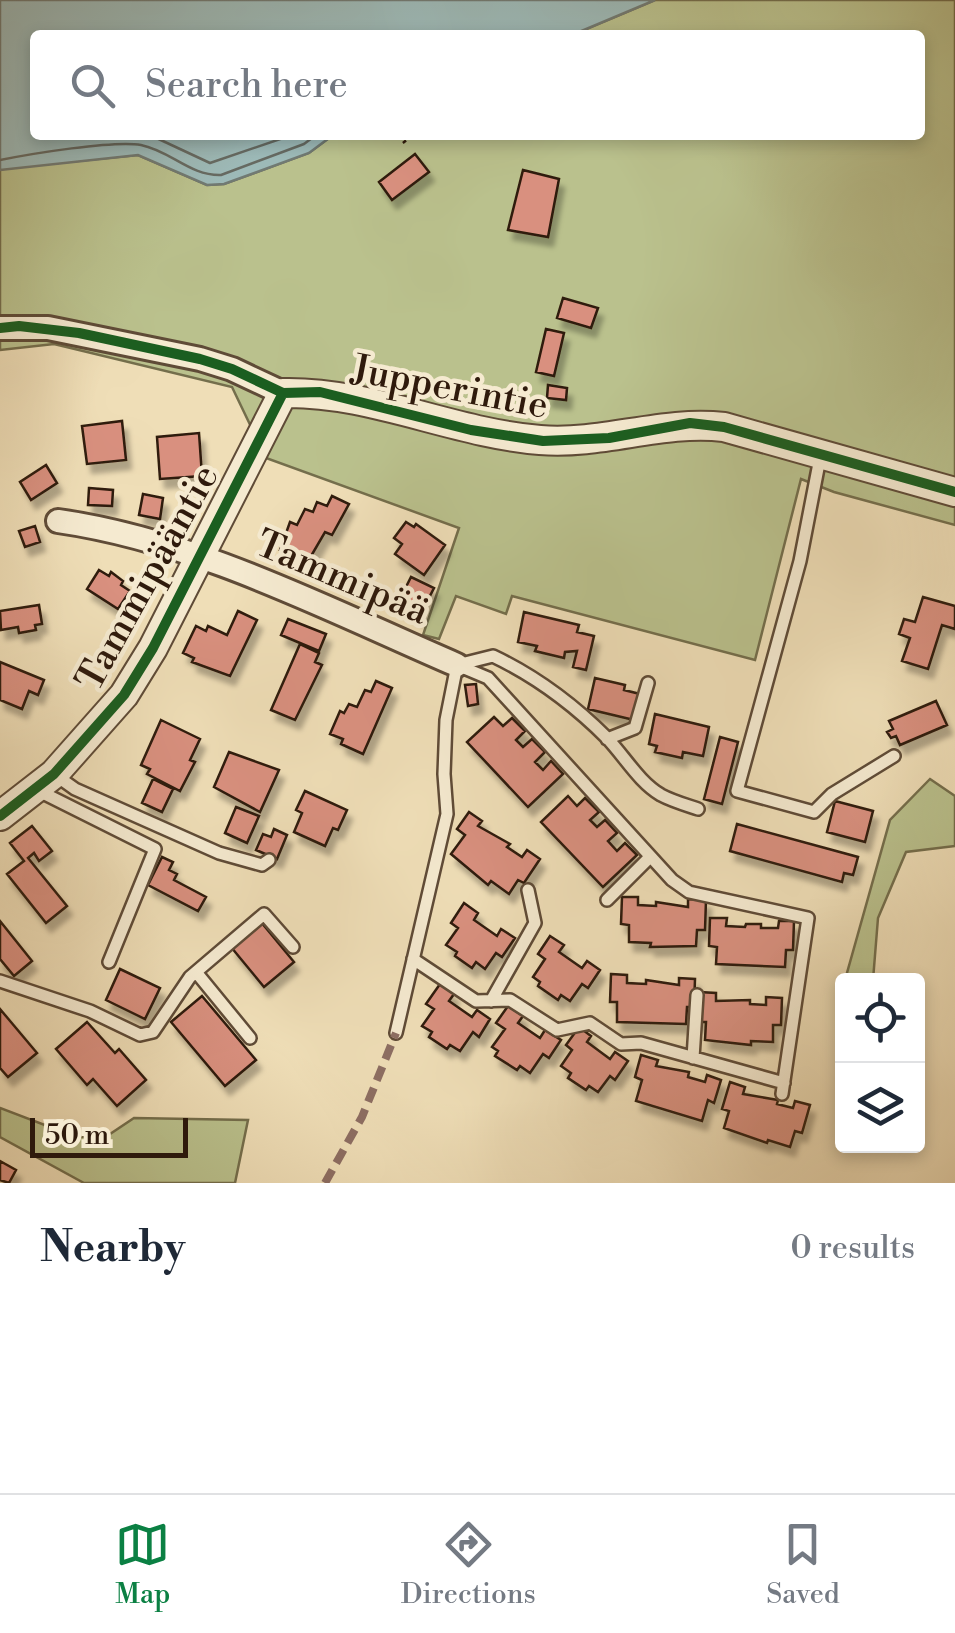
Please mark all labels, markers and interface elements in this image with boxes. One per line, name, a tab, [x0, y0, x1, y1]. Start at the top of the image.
search box	[30, 30, 925, 140]
icon: search	[65, 58, 120, 113]
text: Search here	[145, 62, 348, 109]
street label: Jupperintie	[346, 346, 552, 430]
street label: Tammipääntie	[67, 457, 229, 699]
street label: Tammipää	[248, 521, 436, 636]
map controls	[835, 973, 925, 1153]
button: locate	[835, 973, 925, 1063]
button: layers	[835, 1063, 925, 1153]
scale bar	[30, 1113, 188, 1158]
text: 50 m	[45, 1118, 109, 1153]
text: Nearby	[40, 1222, 185, 1275]
text: 0 results	[790, 1228, 915, 1268]
tab: Map	[115, 1517, 170, 1612]
tab: Directions	[401, 1517, 536, 1612]
tab: Saved	[766, 1517, 840, 1612]

